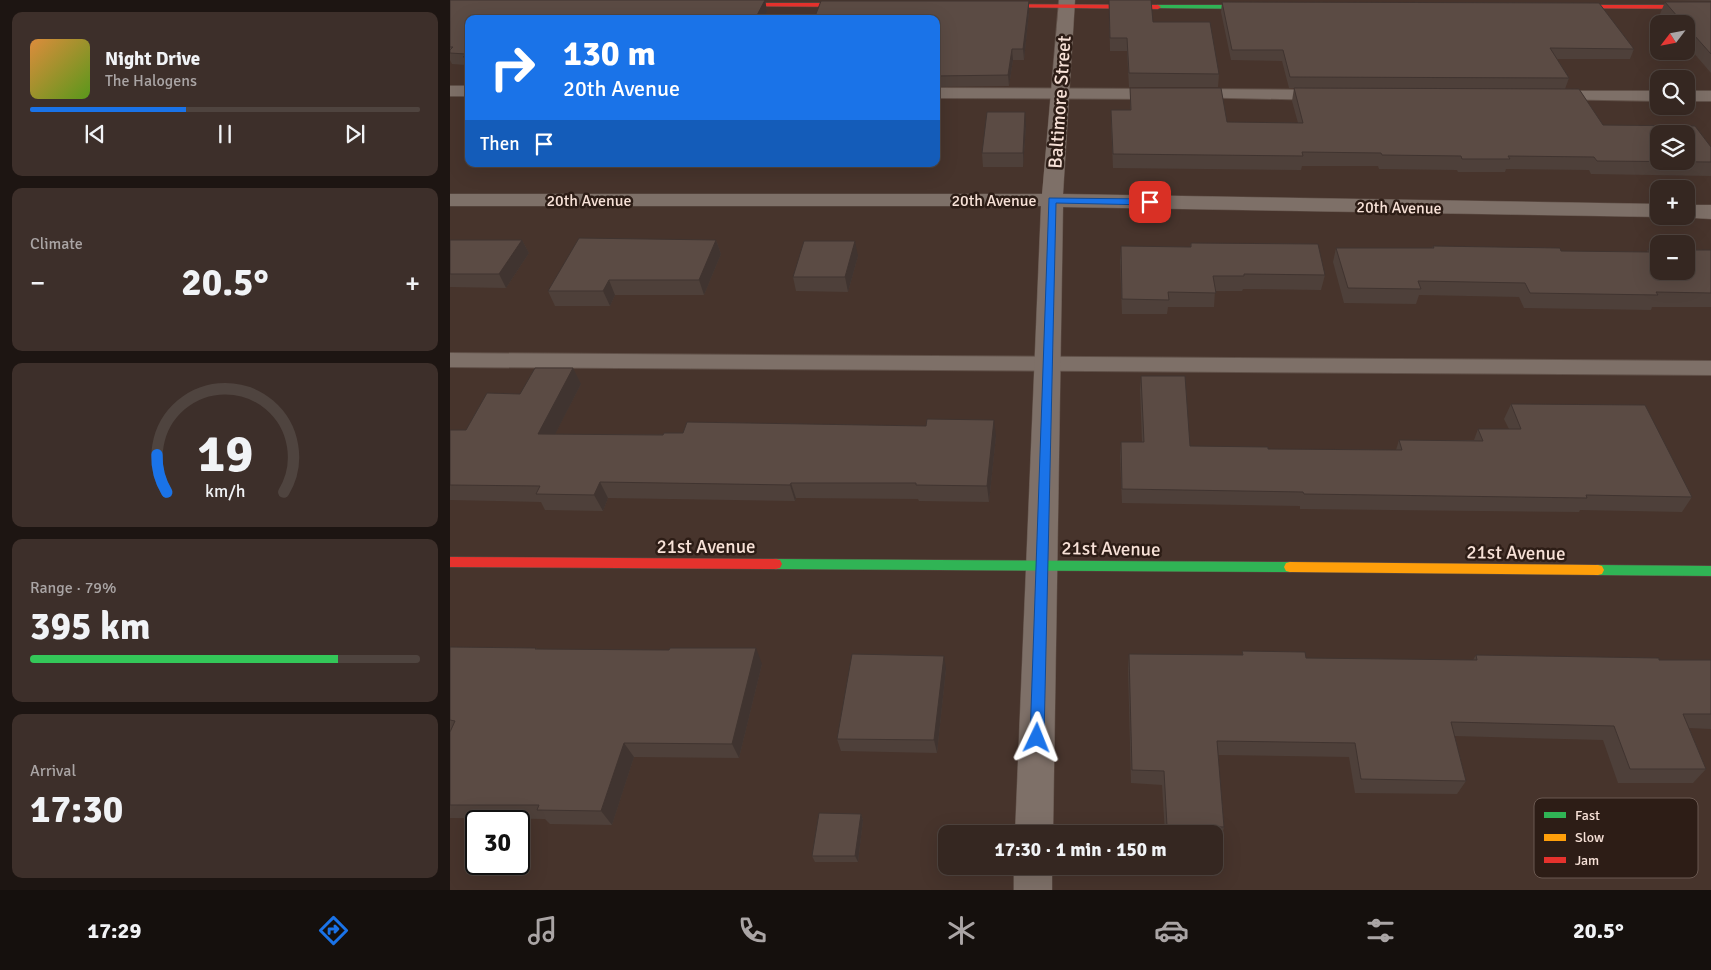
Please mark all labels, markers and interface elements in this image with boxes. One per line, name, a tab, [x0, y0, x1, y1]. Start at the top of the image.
north arrow	[1650, 15, 1695, 60]
map controls	[1650, 15, 1695, 280]
text: 130 m	[563, 32, 656, 75]
street label: Baltimore Street	[1043, 34, 1077, 169]
icon: right	[480, 35, 545, 100]
text: Night Drive	[105, 47, 200, 71]
button: search	[1650, 70, 1695, 115]
text: The Halogens	[105, 71, 197, 91]
text: 20th Avenue	[563, 75, 680, 102]
icon: previous	[81, 120, 109, 148]
icon: pause	[211, 120, 239, 148]
icon: next	[341, 120, 369, 148]
button: layers	[1650, 125, 1695, 170]
icon: arrive	[530, 130, 558, 158]
text: Then	[480, 132, 520, 156]
button: +	[1650, 180, 1695, 225]
pin	[1129, 181, 1171, 223]
icon: arrive	[1136, 188, 1164, 216]
street label: 20th Avenue	[546, 191, 632, 211]
street label: 20th Avenue	[951, 191, 1037, 211]
street label: 20th Avenue	[1356, 197, 1442, 219]
text: Climate	[30, 234, 83, 254]
button: −	[1650, 235, 1695, 280]
text: 20.5°	[181, 259, 269, 306]
text: −	[30, 266, 45, 300]
text: +	[405, 266, 420, 300]
text: 19	[197, 422, 253, 486]
text: km/h	[205, 480, 245, 502]
street label: 21st Avenue	[656, 535, 756, 559]
street label: 21st Avenue	[1061, 536, 1161, 562]
street label: 21st Avenue	[1466, 540, 1566, 566]
text: Range · 79%	[30, 578, 116, 598]
text: 395 km	[30, 603, 151, 650]
position arrow	[1010, 711, 1062, 763]
text: Arrival	[30, 761, 76, 781]
text: 17:30	[30, 786, 123, 833]
legend	[1534, 798, 1698, 878]
text: Fast	[1575, 807, 1600, 824]
speed limit sign: 30	[465, 810, 530, 875]
text: Slow	[1575, 829, 1604, 846]
text: 17:30 · 1 min · 150 m	[994, 838, 1167, 862]
text: Jam	[1575, 852, 1599, 869]
icon: directions	[316, 913, 351, 948]
icon: music	[525, 913, 560, 948]
icon: phone	[735, 913, 770, 948]
icon: climate	[944, 913, 979, 948]
icon: car	[1154, 913, 1189, 948]
icon: filters	[1363, 913, 1398, 948]
text: 17:29	[87, 917, 141, 944]
text: 20.5°	[1573, 917, 1624, 944]

